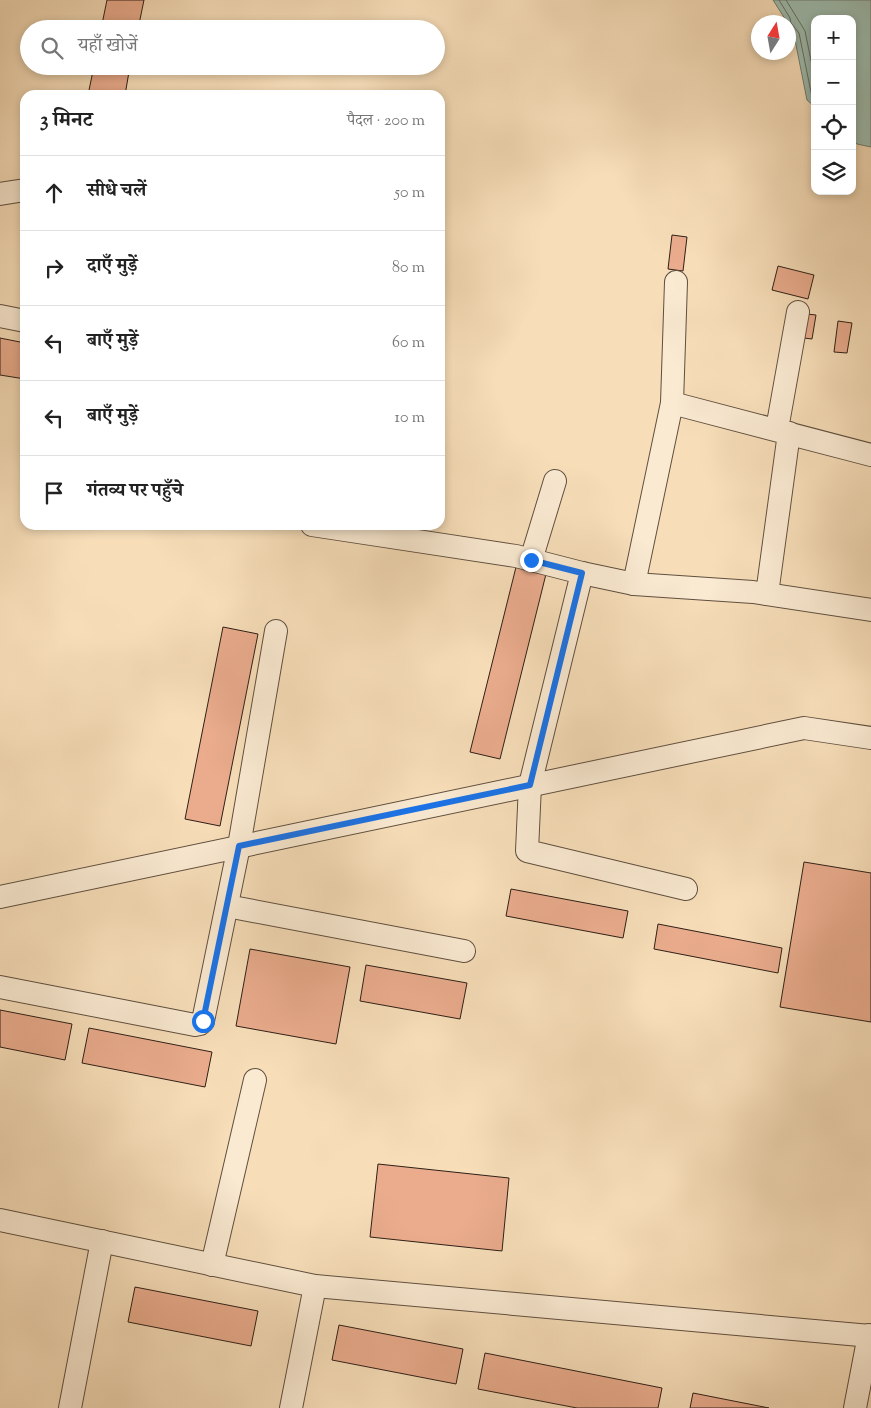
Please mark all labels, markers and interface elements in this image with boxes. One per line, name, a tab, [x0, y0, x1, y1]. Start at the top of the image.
north arrow	[751, 15, 796, 60]
map controls	[811, 15, 856, 195]
button: +	[811, 15, 856, 60]
search box	[20, 20, 445, 75]
text: यहाँ खोजें	[78, 33, 138, 60]
icon: search	[38, 34, 66, 62]
button: −	[811, 60, 856, 105]
button: locate	[811, 105, 856, 150]
text: 3 मिनट	[40, 106, 93, 136]
text: पैदल · 200 m	[347, 110, 425, 133]
button: layers	[811, 150, 856, 195]
text: सीधे चलें	[87, 178, 146, 205]
icon: ahead	[40, 179, 68, 207]
text: 50 m	[394, 182, 425, 205]
text: दाएँ मुड़ें	[87, 253, 138, 280]
icon: right	[40, 254, 68, 282]
text: 80 m	[392, 257, 425, 280]
text: बाएँ मुड़ें	[87, 328, 138, 355]
icon: left	[40, 329, 68, 357]
text: 60 m	[392, 332, 425, 355]
text: बाएँ मुड़ें	[87, 403, 138, 430]
icon: left	[40, 404, 68, 432]
text: 10 m	[395, 407, 425, 430]
text: गंतव्य पर पहुँचे	[87, 478, 183, 505]
icon: arrive	[40, 479, 68, 507]
route end	[520, 549, 543, 572]
route start	[192, 1010, 215, 1033]

